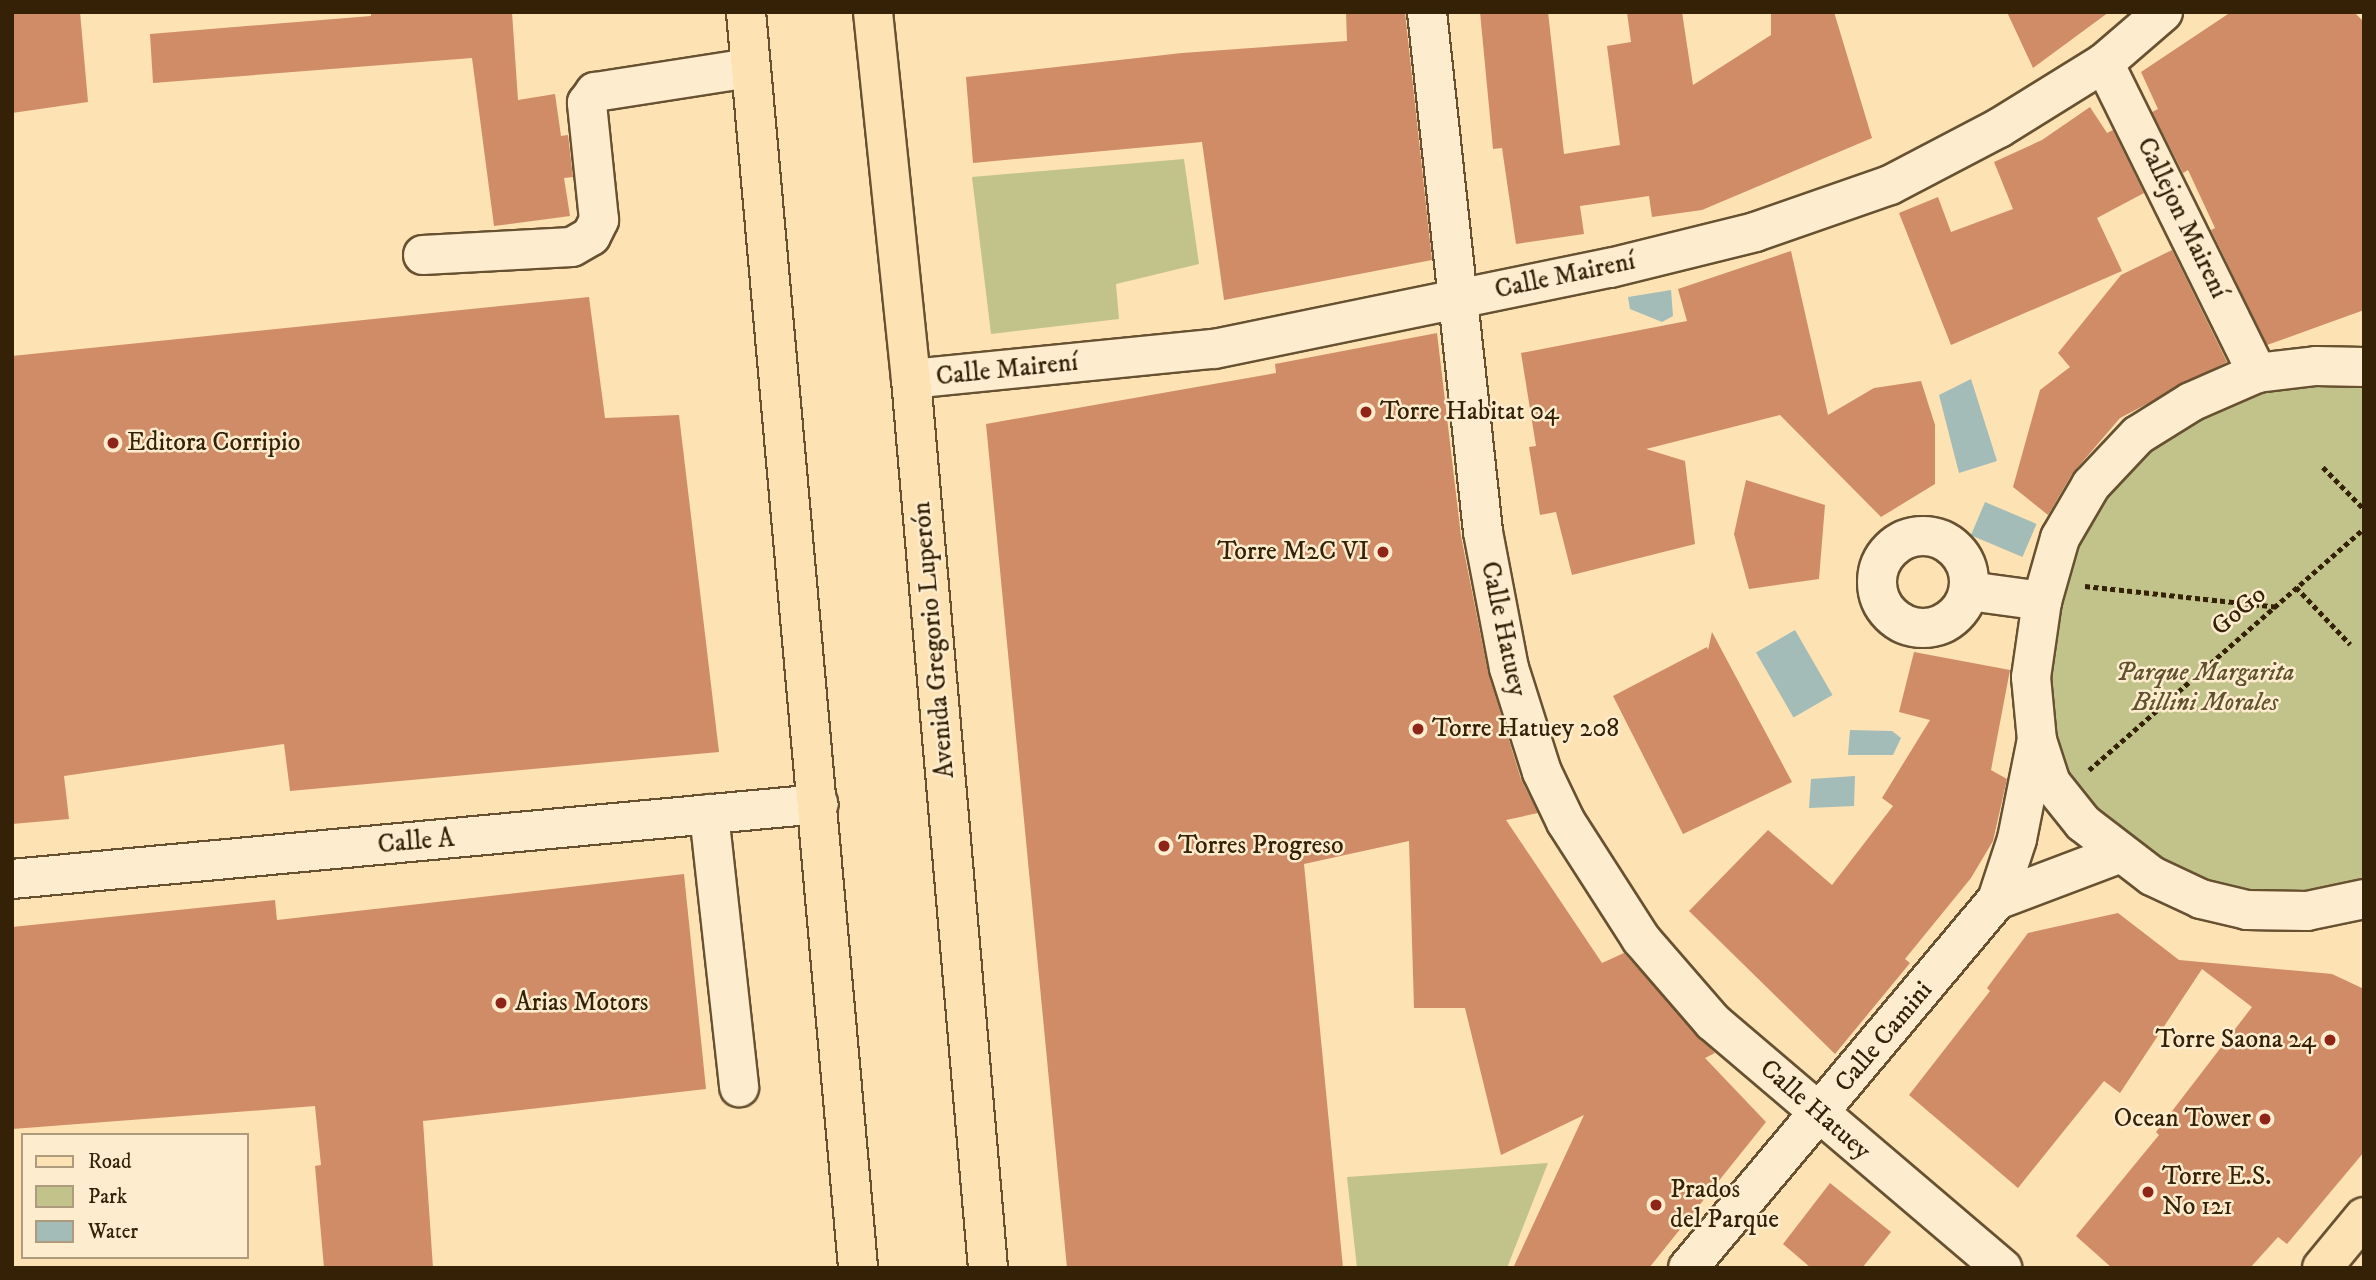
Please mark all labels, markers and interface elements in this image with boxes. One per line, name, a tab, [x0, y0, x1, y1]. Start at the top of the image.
street label: Callejon Mairení	[2130, 133, 2234, 303]
street label: Calle Mairení	[1492, 246, 1638, 306]
street label: Calle Mairení	[935, 347, 1079, 393]
place label: Torre Habitat 04	[1380, 396, 1559, 428]
marker: Torre Habitat 04	[1358, 404, 1374, 420]
place label: Editora Corripio	[127, 427, 300, 459]
marker: Editora Corripio	[105, 435, 121, 451]
street label: Avenida Gregorio Luperón	[906, 500, 962, 780]
place label: Torre M2C VI	[1217, 536, 1369, 568]
marker: Torre M2C VI	[1375, 544, 1391, 560]
street label: Calle Hatuey	[1473, 559, 1533, 699]
street label: GoGo	[2205, 579, 2273, 643]
park label: Parque Margarita Billini Morales	[2116, 657, 2294, 718]
place label: Torre Hatuey 208	[1432, 713, 1619, 745]
marker: Torre Hatuey 208	[1410, 721, 1426, 737]
street label: Calle A	[376, 823, 456, 861]
place label: Torres Progreso	[1178, 830, 1344, 862]
marker: Torres Progreso	[1156, 838, 1172, 854]
street label: Calle Camini	[1829, 975, 1939, 1099]
place label: Arias Motors	[515, 987, 649, 1019]
marker: Arias Motors	[493, 995, 509, 1011]
place label: Torre Saona 24	[2156, 1024, 2316, 1056]
marker: Torre Saona 24	[2322, 1032, 2338, 1048]
street label: Calle Hatuey	[1753, 1053, 1877, 1167]
place label: Ocean Tower	[2114, 1103, 2251, 1135]
marker: Ocean Tower	[2257, 1111, 2273, 1127]
legend	[21, 1133, 248, 1259]
text: Road	[88, 1149, 132, 1175]
place label: Torre E.S. No 121	[2162, 1161, 2272, 1222]
place label: Prados del Parque	[1670, 1174, 1779, 1236]
text: Park	[88, 1184, 127, 1210]
marker: Torre E.S. No 121	[2140, 1184, 2156, 1200]
marker: Prados del Parque	[1648, 1197, 1664, 1213]
text: Water	[88, 1219, 138, 1245]

